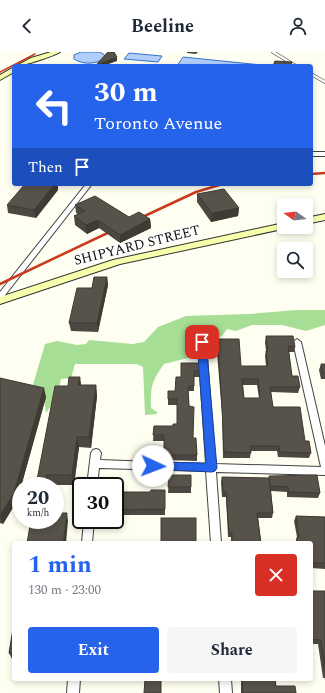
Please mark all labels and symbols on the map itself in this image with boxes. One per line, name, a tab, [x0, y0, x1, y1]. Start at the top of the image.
north arrow	[277, 198, 313, 234]
street label: SHIPYARD STREET	[72, 219, 202, 271]
pin	[185, 325, 219, 359]
position arrow	[132, 445, 174, 487]
speed limit sign: 30	[72, 477, 124, 529]

